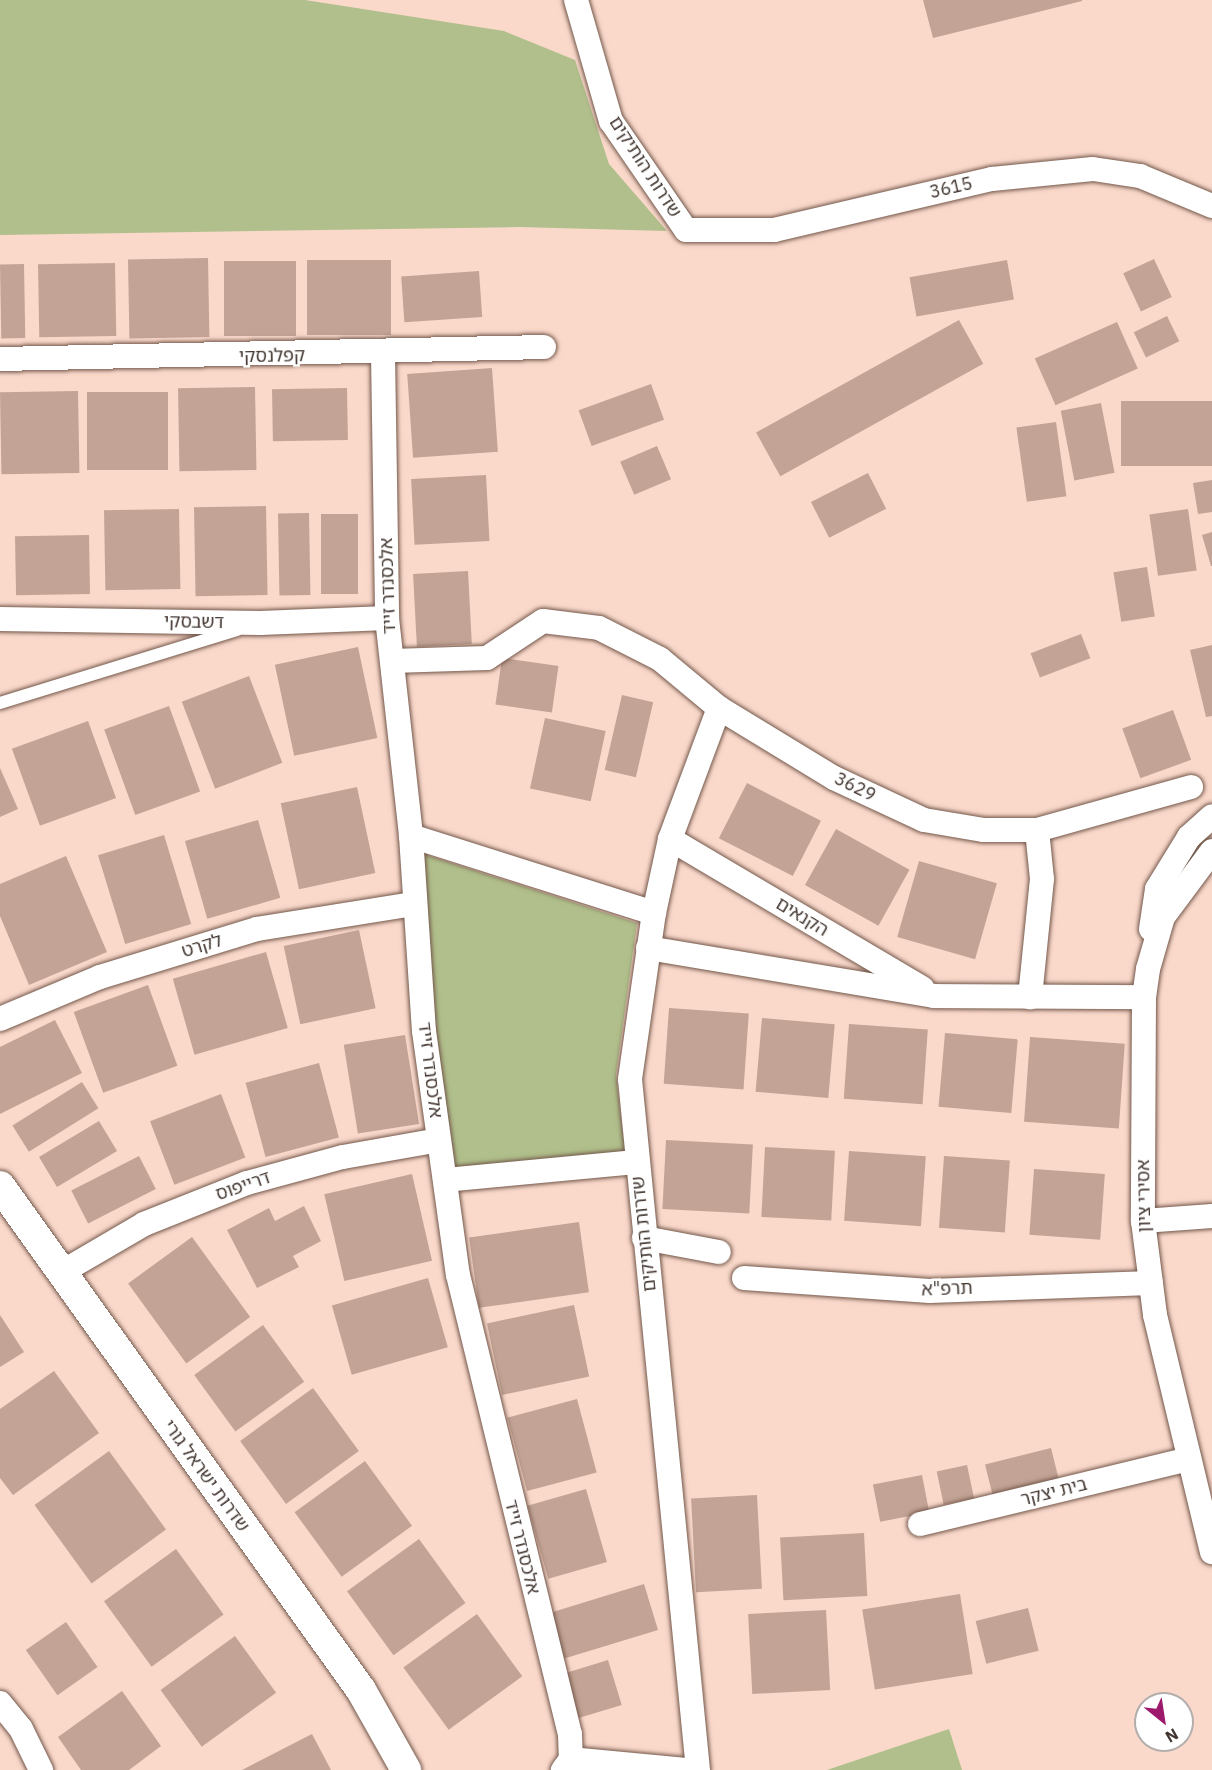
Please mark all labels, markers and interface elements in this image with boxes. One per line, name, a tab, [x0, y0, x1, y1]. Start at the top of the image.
street label: שדרות הותיקים	[604, 112, 686, 222]
street label: 3615	[928, 173, 974, 203]
street label: קפלנסקי	[239, 345, 305, 367]
street label: אלכסנדר זייד	[376, 537, 400, 635]
street label: דשבסקי	[164, 611, 224, 633]
street label: 3629	[831, 768, 879, 806]
street label: הקנאים	[772, 893, 832, 941]
street label: לקרט	[179, 930, 225, 962]
street label: אלכסנדר זייד	[413, 1021, 447, 1119]
street label: אסירי ציון	[1133, 1159, 1155, 1233]
street label: דרייפוס	[213, 1167, 273, 1205]
street label: שדרות הותיקים	[627, 1175, 661, 1293]
street label: תרפ"א	[921, 1277, 973, 1301]
street label: שדרות ישראל גורי	[158, 1416, 254, 1536]
street label: בית יצקר	[1018, 1473, 1090, 1511]
street label: אלכסנדר זייד	[500, 1498, 544, 1596]
north arrow	[1134, 1692, 1194, 1752]
text: N	[1162, 1724, 1182, 1747]

